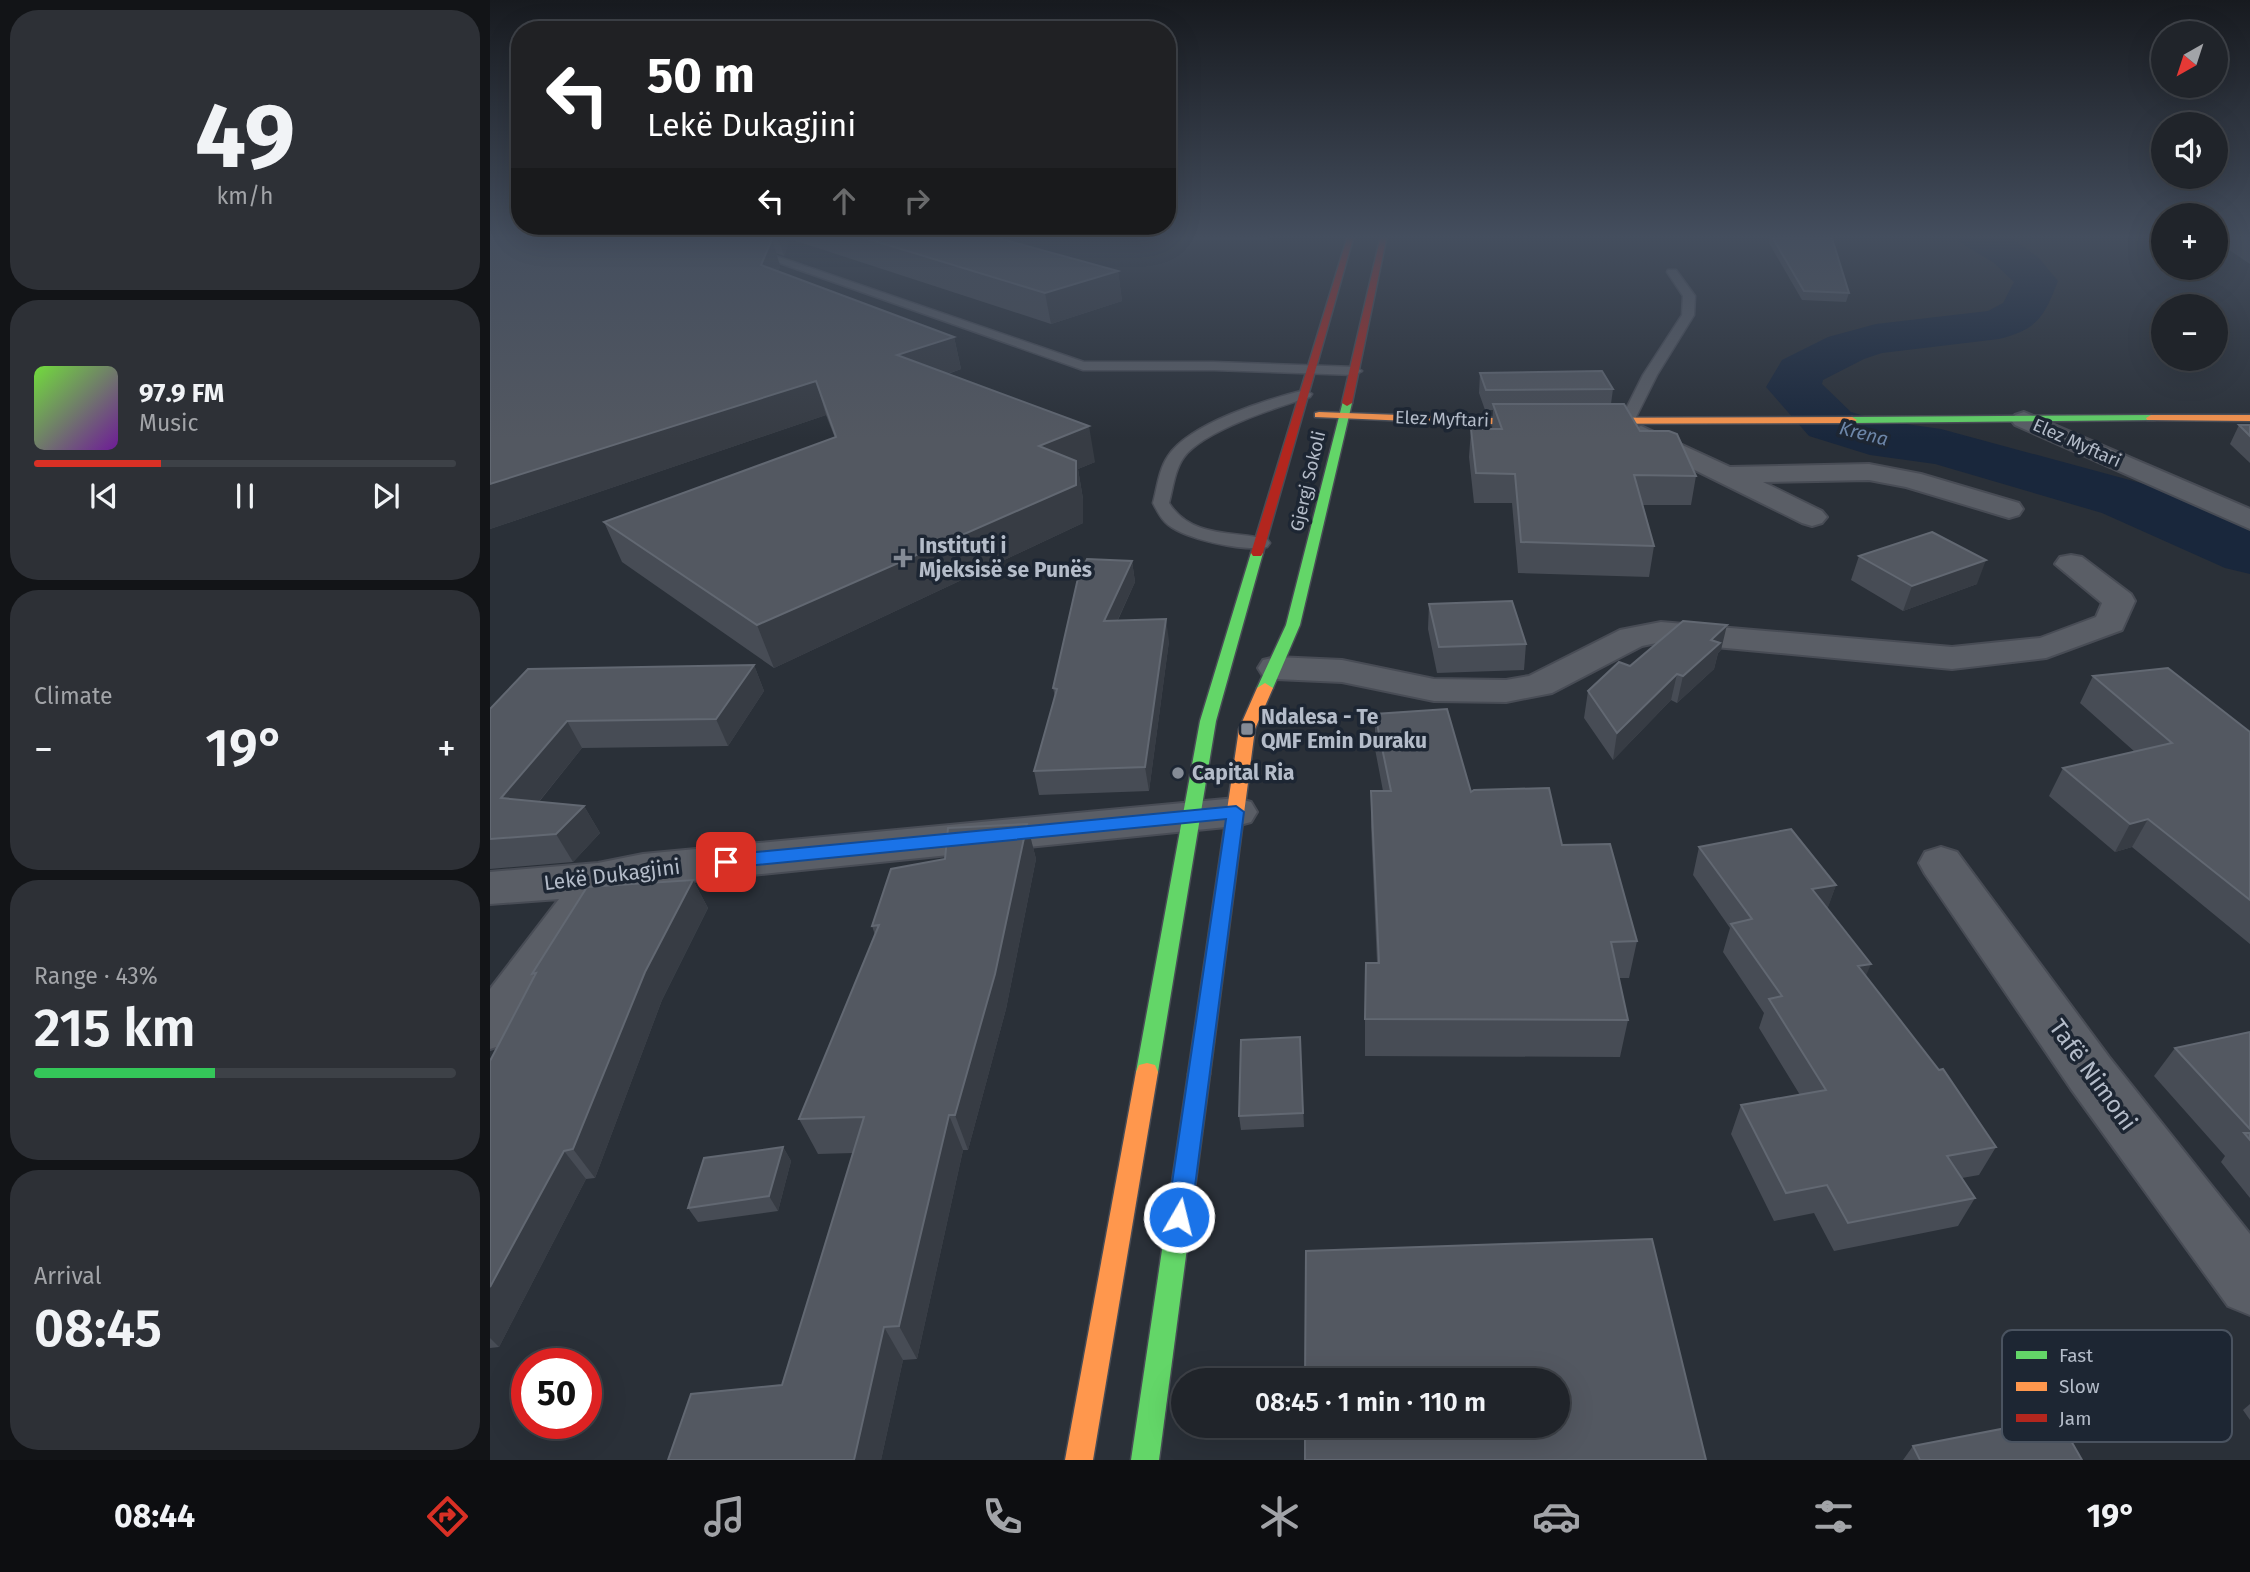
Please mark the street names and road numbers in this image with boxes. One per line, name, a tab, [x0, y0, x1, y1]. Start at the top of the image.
street label: Elez Myftari	[1395, 406, 1489, 432]
street label: Elez Myftari	[2030, 414, 2124, 472]
street label: Gjergj Sokoli	[1286, 429, 1330, 533]
street label: Lekë Dukagjini	[542, 854, 682, 896]
street label: Tafë Nimoni	[2043, 1014, 2143, 1136]

